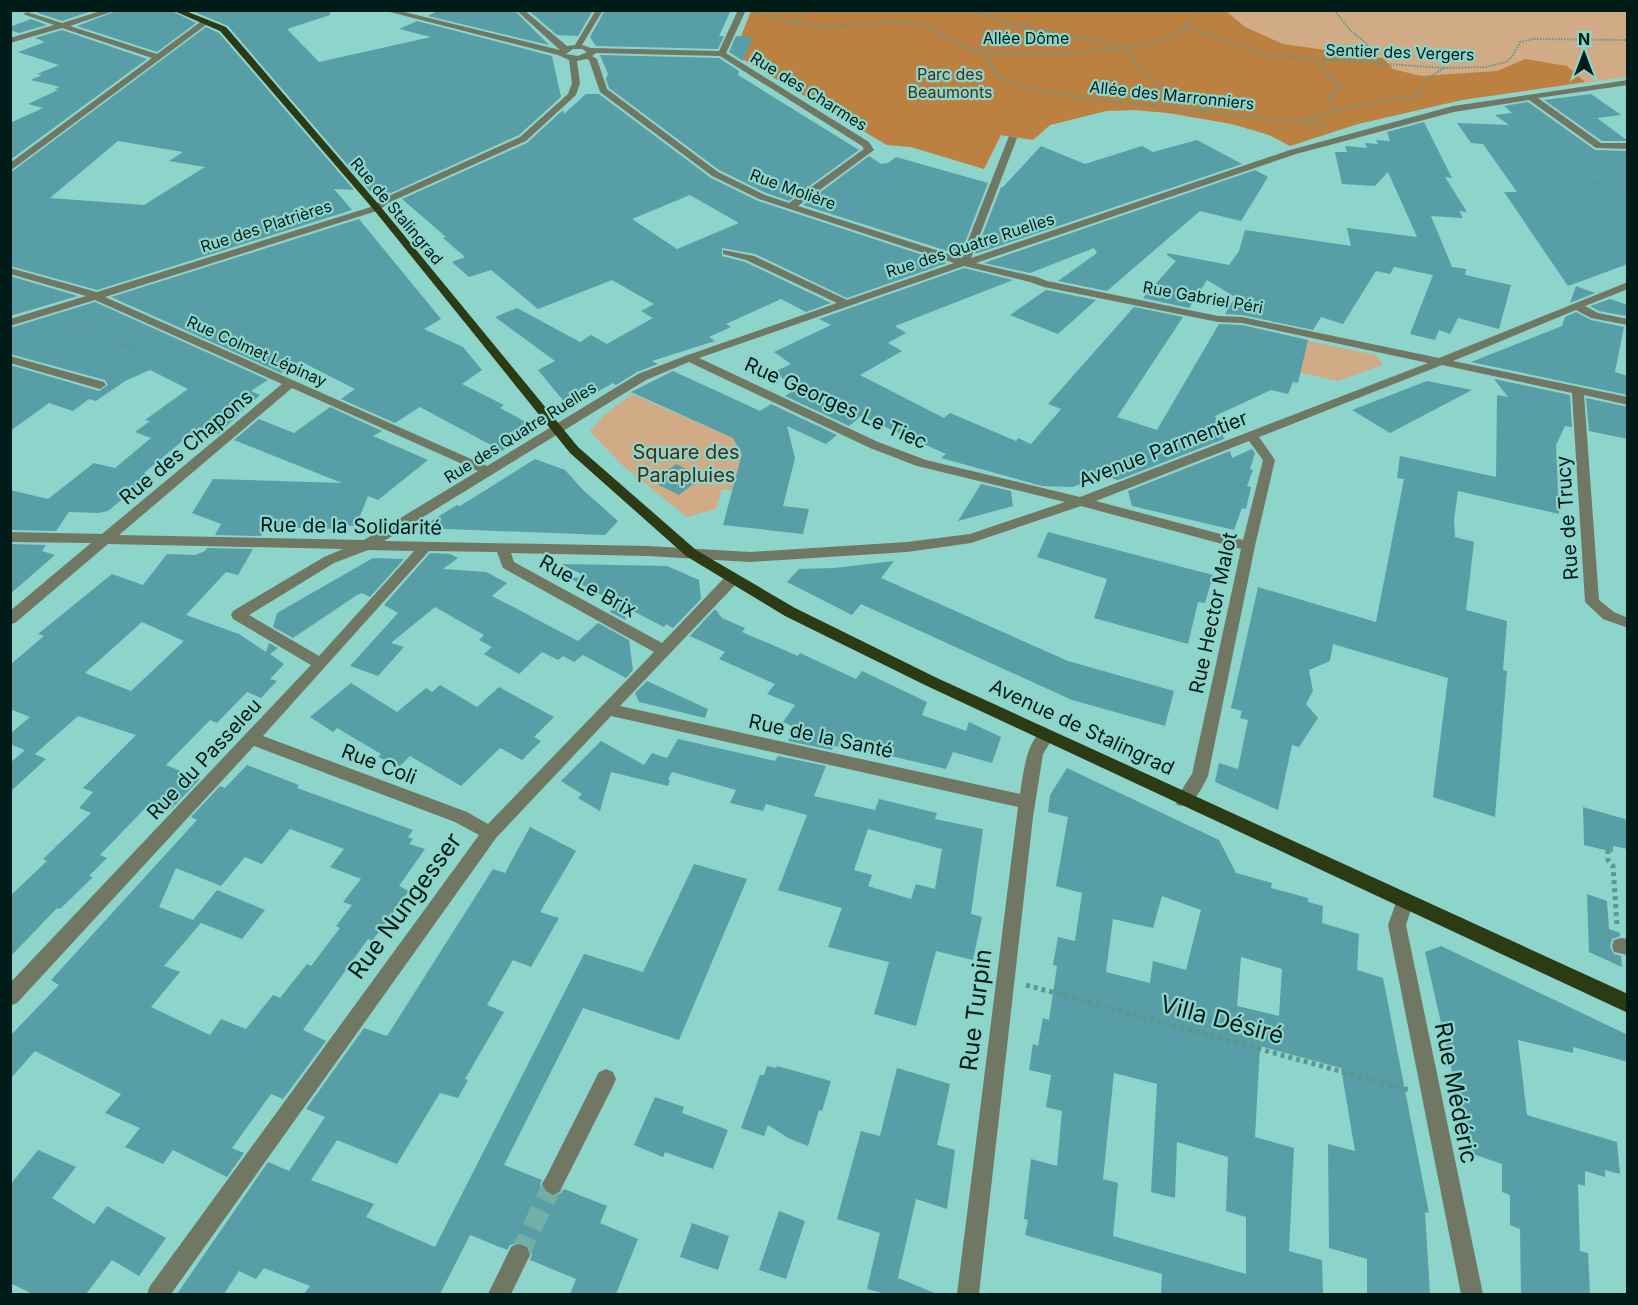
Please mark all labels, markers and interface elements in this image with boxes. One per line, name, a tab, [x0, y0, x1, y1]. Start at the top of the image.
north arrow	[1554, 24, 1614, 84]
street label: Allée Dôme	[983, 28, 1069, 48]
text: N	[1578, 29, 1590, 49]
street label: Sentier des Vergers	[1325, 39, 1475, 65]
street label: Rue des Charmes	[747, 47, 871, 135]
park label: Parc des Beaumonts	[908, 64, 992, 102]
street label: Allée des Marronniers	[1089, 76, 1255, 114]
street label: Rue de Stalingrad	[346, 153, 448, 269]
street label: Rue Molière	[747, 164, 839, 214]
street label: Rue des Platrières	[198, 195, 334, 257]
street label: Rue des Quatre Ruelles	[883, 208, 1057, 282]
street label: Rue Gabriel Péri	[1141, 277, 1265, 317]
street label: Rue Colmet Lépinay	[184, 311, 330, 391]
street label: Rue Georges Le Tiec	[741, 352, 931, 454]
street label: Rue des Quatre Ruelles	[440, 377, 600, 487]
street label: Rue des Chapons	[115, 384, 257, 510]
street label: Avenue Parmentier	[1075, 406, 1251, 492]
park label: Square des Parapluies	[632, 440, 740, 487]
street label: Rue de Trucy	[1551, 455, 1583, 581]
street label: Rue de la Solidarité	[260, 512, 442, 540]
street label: Rue Hector Malot	[1184, 530, 1242, 696]
street label: Rue Le Brix	[535, 550, 641, 623]
street label: Avenue de Stalingrad	[986, 674, 1178, 780]
street label: Rue du Passeleu	[142, 693, 266, 825]
street label: Rue de la Santé	[747, 709, 895, 763]
street label: Rue Coli	[338, 739, 420, 789]
street label: Rue Nungesser	[342, 827, 467, 985]
street label: Rue Turpin	[954, 947, 997, 1072]
street label: Villa Désiré	[1157, 989, 1287, 1050]
street label: Rue Médéric	[1429, 1020, 1484, 1166]

